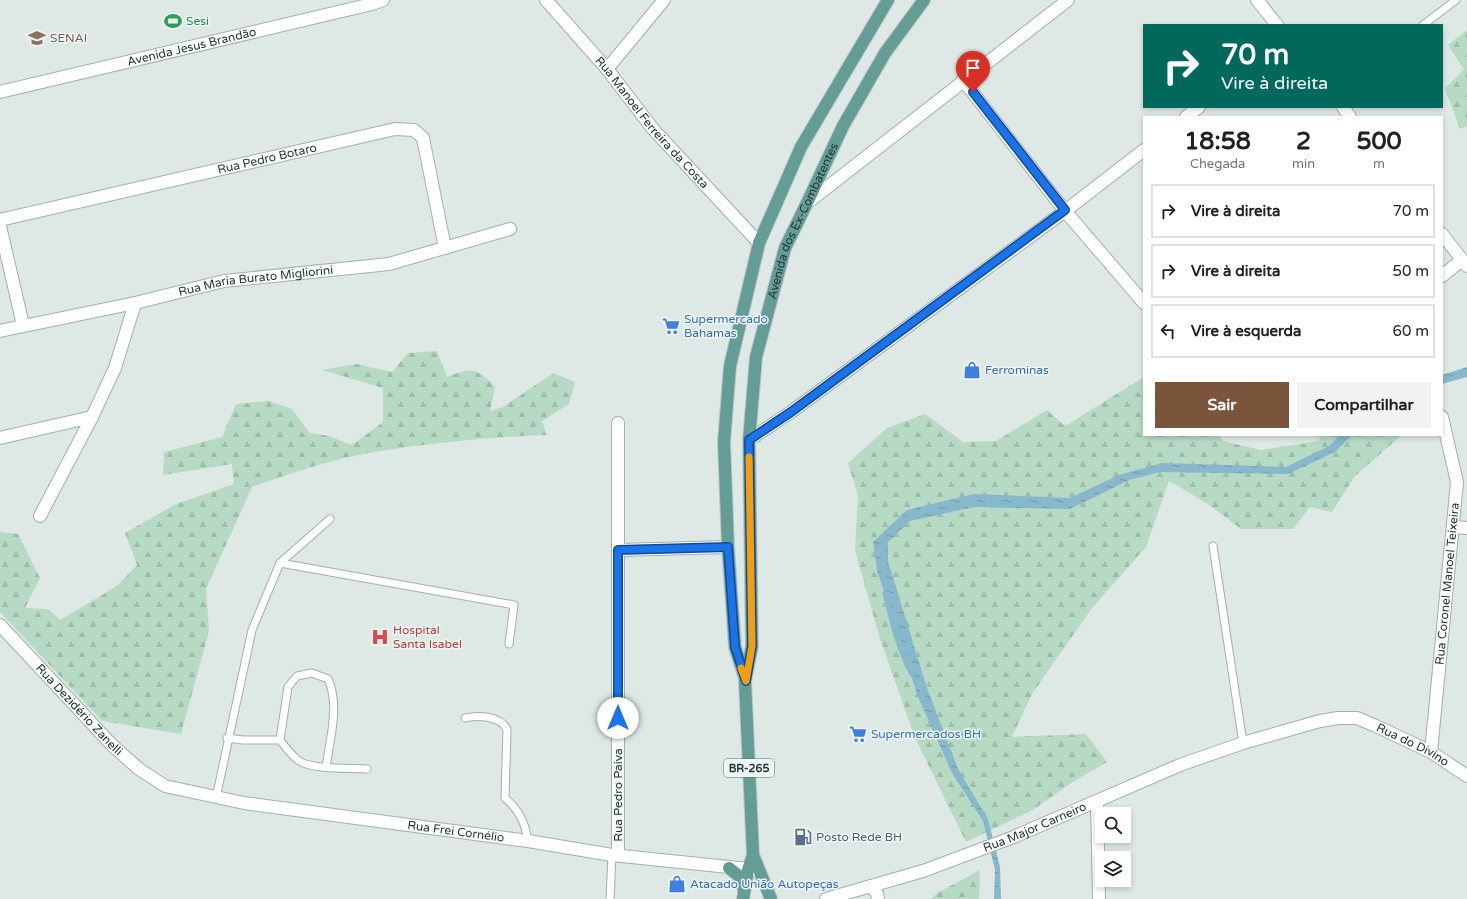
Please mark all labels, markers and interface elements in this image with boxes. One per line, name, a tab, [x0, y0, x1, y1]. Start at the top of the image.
sports icon: Sesi	[163, 11, 183, 31]
place label: Sesi	[186, 14, 209, 28]
street label: Avenida Jesus Brandão	[126, 25, 258, 69]
school or university icon: SENAI	[27, 28, 47, 48]
place label: SENAI	[50, 31, 87, 45]
text: 70 m	[1221, 38, 1289, 72]
icon: right	[1155, 40, 1207, 92]
pin	[956, 51, 990, 92]
street label: Rua Manoel Ferreira da Costa	[592, 54, 712, 191]
icon: arrive	[962, 57, 984, 79]
text: Vire à direita	[1221, 72, 1328, 94]
text: 18:58	[1184, 127, 1251, 156]
text: 2	[1296, 127, 1311, 156]
text: 500	[1356, 127, 1402, 156]
street label: Rua Pedro Botaro	[216, 140, 318, 177]
street label: Avenida dos Ex-Combatentes	[765, 141, 841, 301]
text: Chegada	[1190, 156, 1245, 172]
text: min	[1292, 156, 1315, 172]
text: m	[1373, 156, 1385, 172]
icon: right	[1157, 200, 1179, 222]
text: Vire à direita	[1191, 202, 1280, 220]
text: 70 m	[1392, 202, 1429, 220]
icon: right	[1157, 260, 1179, 282]
text: Vire à direita	[1191, 262, 1280, 280]
text: 50 m	[1392, 262, 1429, 280]
street label: Rua Maria Burato Migliorini	[177, 263, 334, 299]
place label: Supermercado Bahamas	[684, 312, 768, 340]
supermarket icon: Supermercado Bahamas	[661, 316, 681, 336]
icon: left	[1157, 320, 1179, 342]
text: Vire à esquerda	[1191, 322, 1301, 340]
text: 60 m	[1392, 322, 1429, 340]
shop icon: Ferrominas	[962, 360, 982, 380]
place label: Ferrominas	[985, 363, 1049, 377]
button: Sair	[1155, 382, 1289, 428]
button: Compartilhar	[1297, 382, 1431, 428]
street label: Rua Coronel Manoel Teixeira	[1432, 502, 1462, 666]
place label: Hospital Santa Isabel	[393, 623, 462, 651]
hospital icon: Hospital Santa Isabel	[370, 627, 390, 647]
street label: Rua Dezidério Zanelli	[33, 661, 126, 758]
position arrow	[597, 697, 639, 739]
street label: Rua do Divino	[1374, 720, 1452, 769]
supermarket icon: Supermercados BH	[848, 724, 868, 744]
place label: Supermercados BH	[871, 727, 981, 741]
street label: Rua Pedro Paiva	[611, 748, 625, 842]
road number: BR-265	[724, 759, 774, 777]
street label: Rua Major Carneiro	[981, 799, 1089, 855]
map controls	[1095, 807, 1131, 887]
button: search	[1095, 807, 1131, 843]
street label: Rua Frei Cornélio	[407, 818, 505, 845]
fuel station icon: Posto Rede BH	[793, 827, 813, 847]
place label: Posto Rede BH	[816, 830, 902, 844]
button: layers	[1095, 851, 1131, 887]
shop icon: Atacado União Autopeças	[667, 874, 687, 894]
place label: Atacado União Autopeças	[690, 877, 839, 891]

